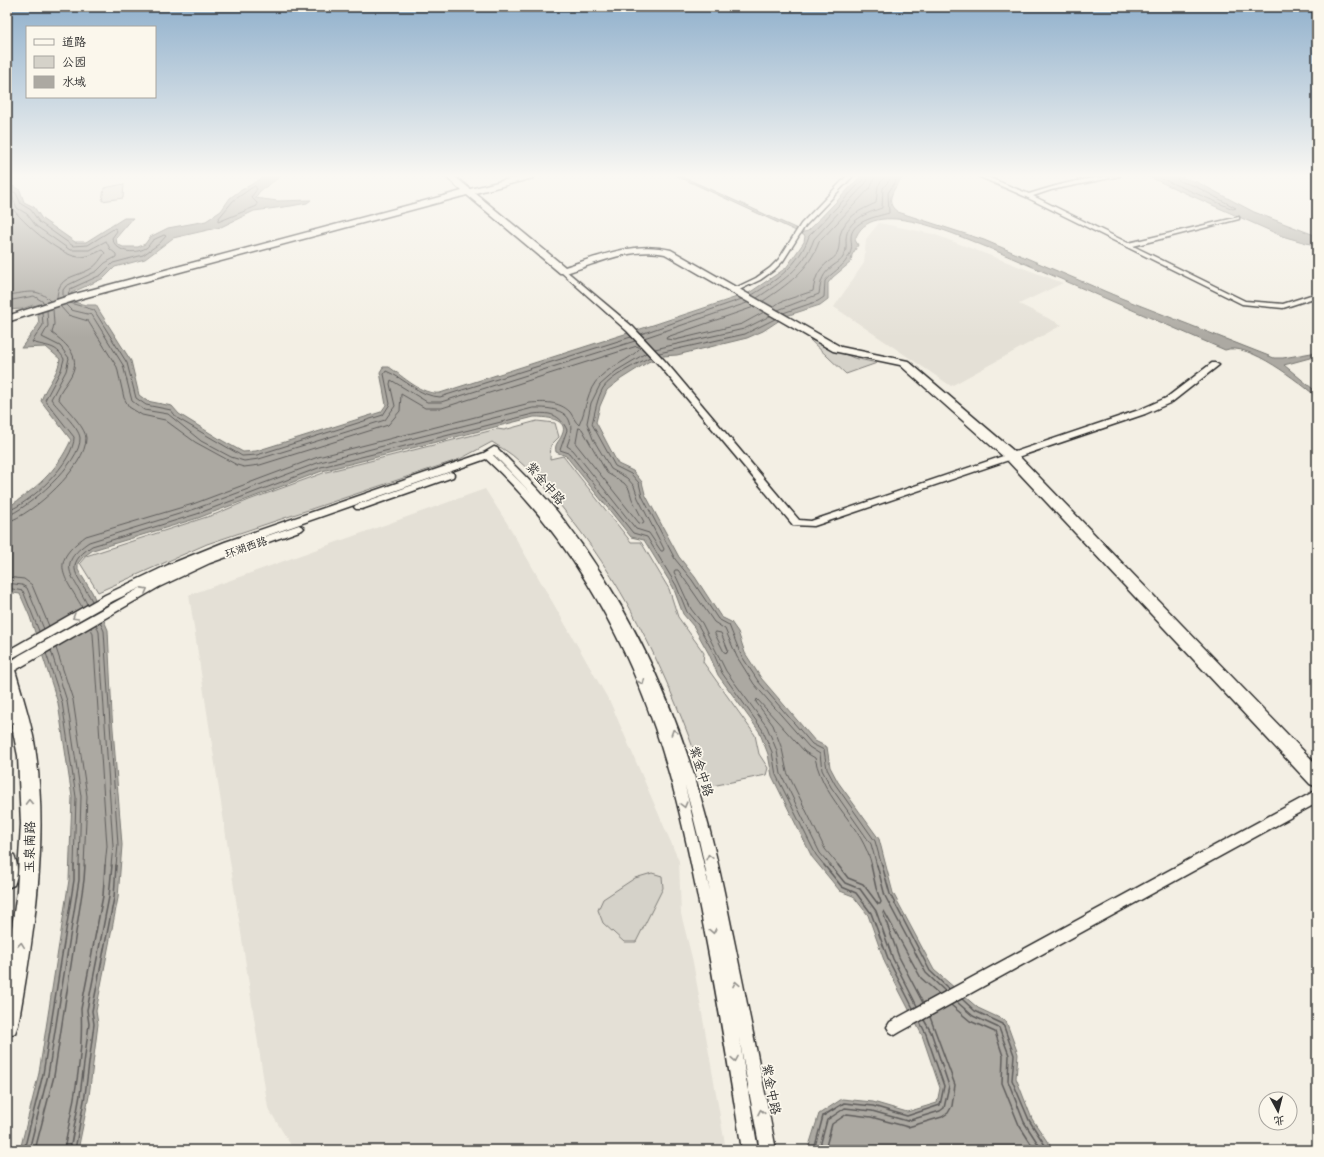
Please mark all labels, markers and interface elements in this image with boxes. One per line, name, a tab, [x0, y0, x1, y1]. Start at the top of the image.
legend	[26, 26, 156, 98]
text: 道路	[62, 33, 86, 50]
text: 公园	[62, 53, 86, 70]
text: 水域	[62, 73, 86, 90]
street label: 紫金中路	[522, 457, 570, 509]
street label: 环湖西路	[223, 533, 269, 561]
one-way arrow	[141, 587, 148, 594]
one-way arrow	[72, 613, 79, 620]
one-way arrow	[638, 678, 646, 685]
one-way arrow	[670, 728, 679, 735]
street label: 紫金中路	[686, 743, 718, 799]
one-way arrow	[25, 799, 33, 805]
one-way arrow	[679, 801, 687, 808]
street label: 玉泉南路	[20, 821, 38, 873]
one-way arrow	[705, 854, 713, 860]
one-way arrow	[708, 928, 717, 934]
one-way arrow	[16, 942, 25, 948]
one-way arrow	[732, 981, 740, 987]
one-way arrow	[730, 1056, 739, 1063]
street label: 紫金中路	[758, 1062, 786, 1116]
north arrow	[1258, 1091, 1298, 1131]
one-way arrow	[757, 1108, 766, 1115]
text: 北	[1273, 1113, 1286, 1129]

